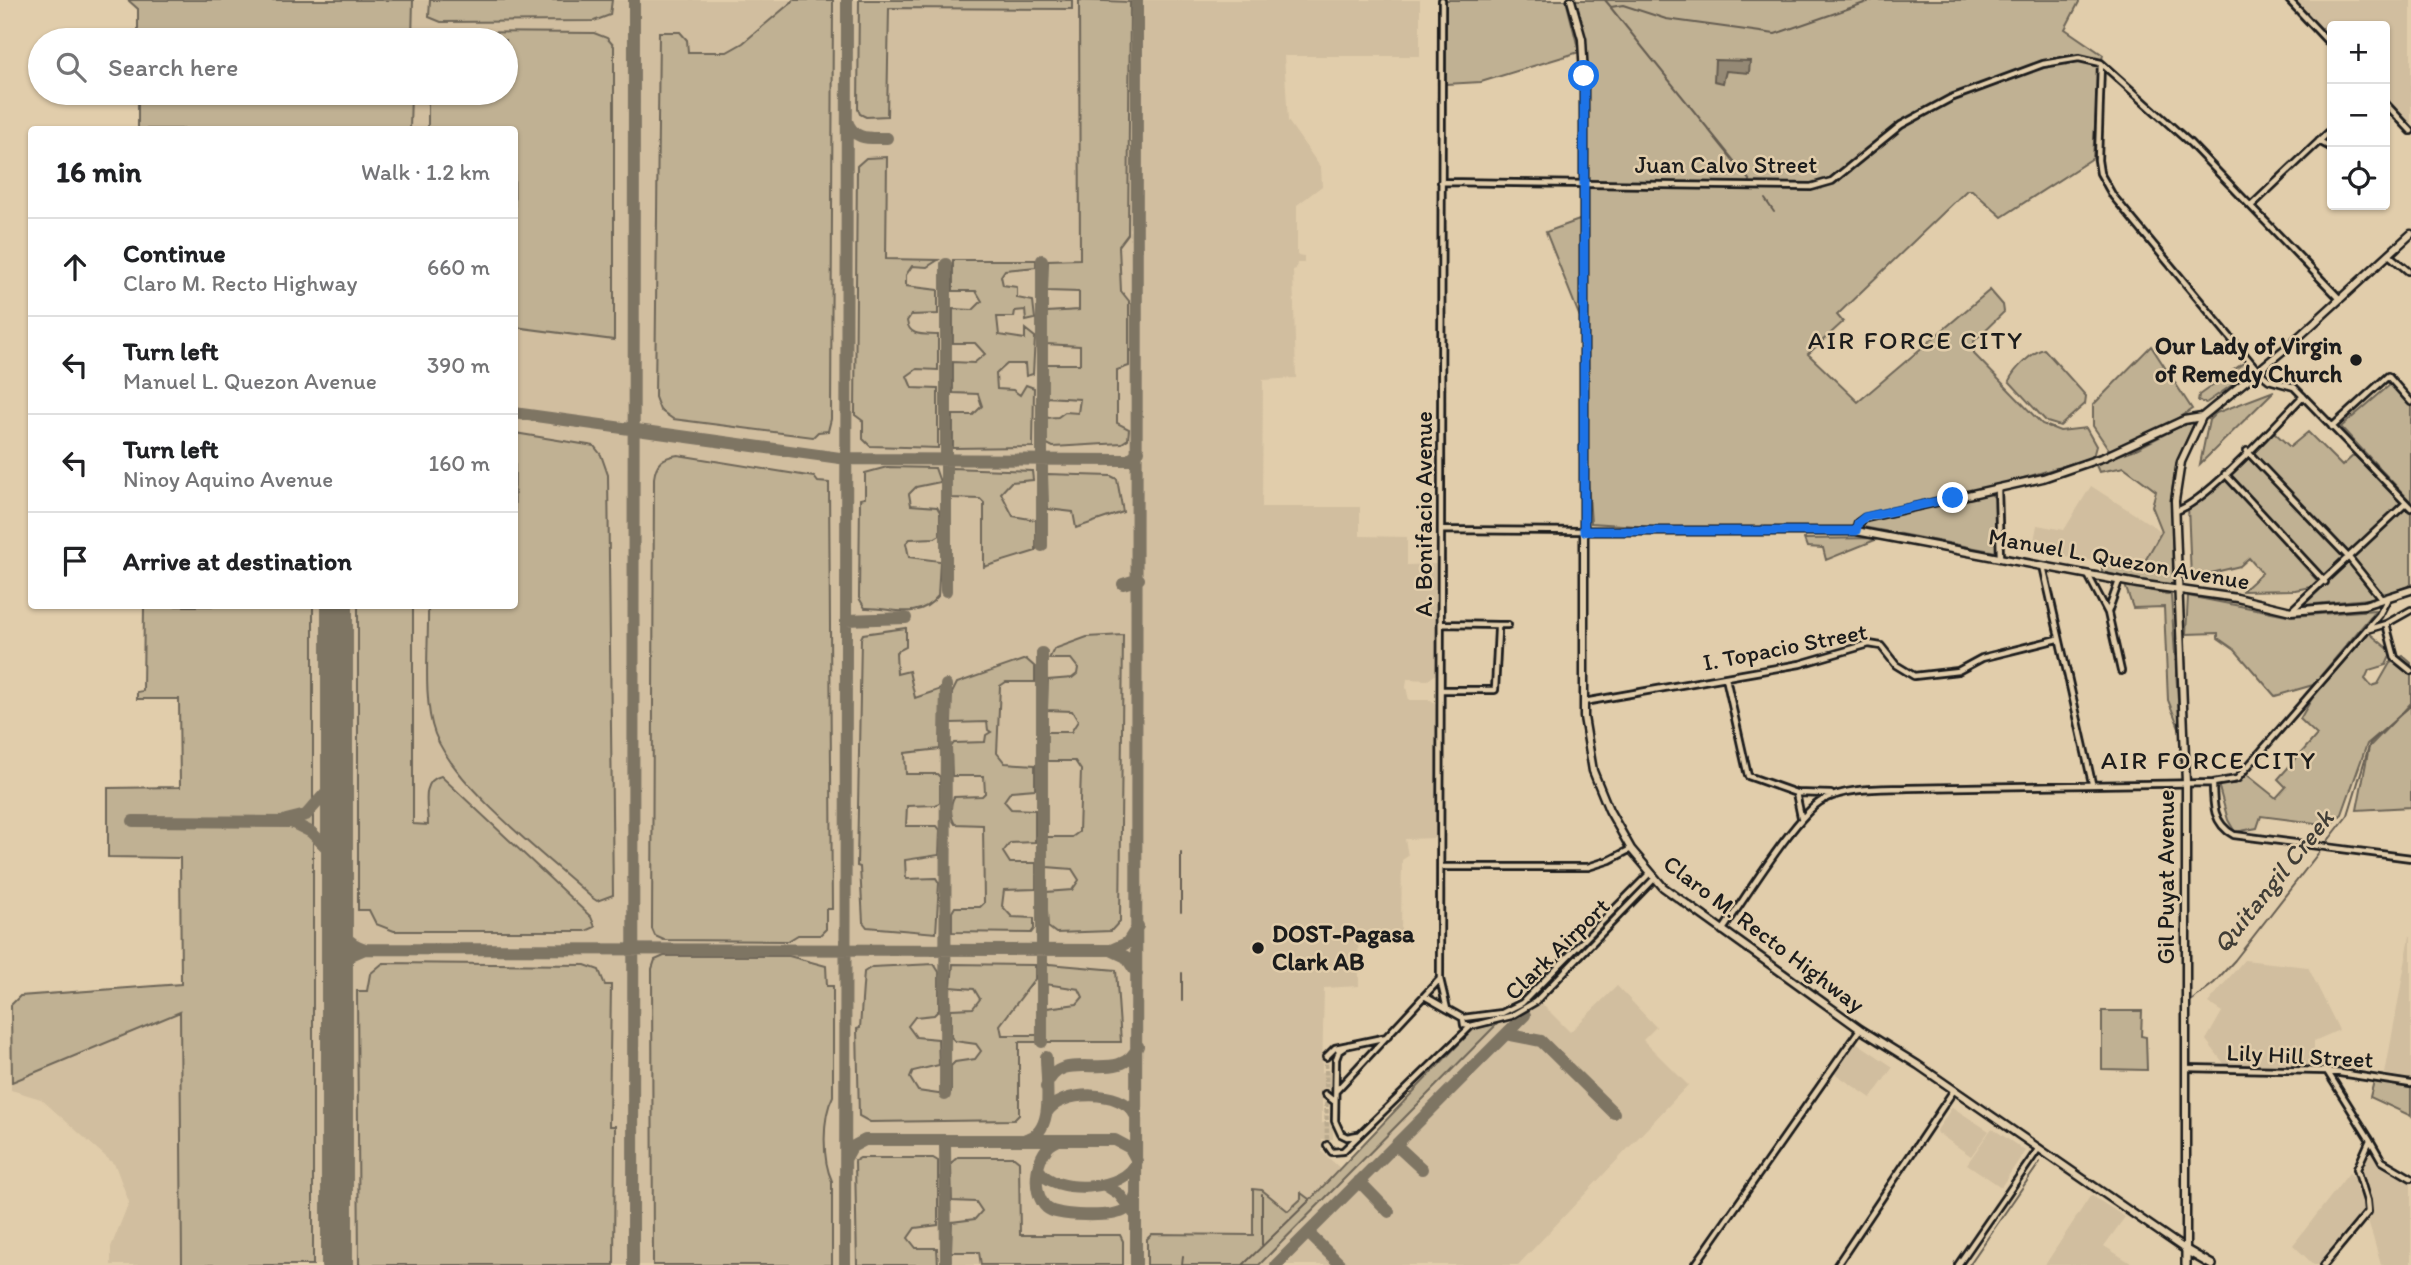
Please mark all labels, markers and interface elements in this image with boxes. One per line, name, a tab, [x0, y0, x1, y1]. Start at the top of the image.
map controls	[2327, 21, 2390, 210]
button: +	[2327, 21, 2390, 84]
search box	[28, 28, 518, 105]
icon: search	[52, 48, 90, 86]
text: Search here	[108, 51, 238, 83]
route start	[1568, 60, 1599, 91]
button: −	[2327, 84, 2390, 147]
button: locate	[2327, 147, 2390, 210]
street label: Juan Calvo Street	[1635, 150, 1817, 179]
text: 16 min	[56, 153, 141, 190]
text: Walk · 1.2 km	[361, 158, 490, 186]
text: Continue	[123, 237, 226, 269]
icon: ahead	[56, 248, 94, 286]
text: 660 m	[427, 253, 490, 281]
text: Claro M. Recto Highway	[123, 269, 357, 297]
district label: AIR FORCE CITY	[1808, 324, 2024, 356]
place label: Our Lady of Virgin of Remedy Church	[2155, 331, 2343, 389]
text: Turn left	[123, 335, 219, 367]
icon: left	[56, 346, 94, 384]
text: 390 m	[427, 351, 490, 379]
marker: Our Lady of Virgin of Remedy Church	[2348, 352, 2364, 368]
text: Manuel L. Quezon Avenue	[123, 367, 377, 395]
street label: A. Bonifacio Avenue	[1409, 411, 1438, 617]
text: Turn left	[123, 433, 219, 465]
icon: left	[56, 444, 94, 482]
text: 160 m	[428, 449, 490, 477]
text: Ninoy Aquino Avenue	[123, 465, 333, 493]
route end	[1937, 482, 1968, 513]
street label: Manuel L. Quezon Avenue	[1986, 521, 2252, 596]
icon: arrive	[56, 542, 94, 580]
text: Arrive at destination	[123, 545, 352, 577]
street label: I. Topacio Street	[1700, 616, 1870, 677]
district label: AIR FORCE CITY	[2101, 744, 2317, 776]
street label: Gil Puyat Avenue	[2151, 790, 2180, 964]
water label: Quitangil Creek	[2205, 802, 2341, 959]
street label: Claro M. Recto Highway	[1658, 848, 1871, 1019]
street label: Clark Airport	[1498, 891, 1615, 1006]
place label: DOST-Pagasa Clark AB	[1272, 919, 1415, 976]
marker: DOST-Pagasa Clark AB	[1250, 940, 1266, 956]
street label: Lily Hill Street	[2226, 1037, 2374, 1074]

